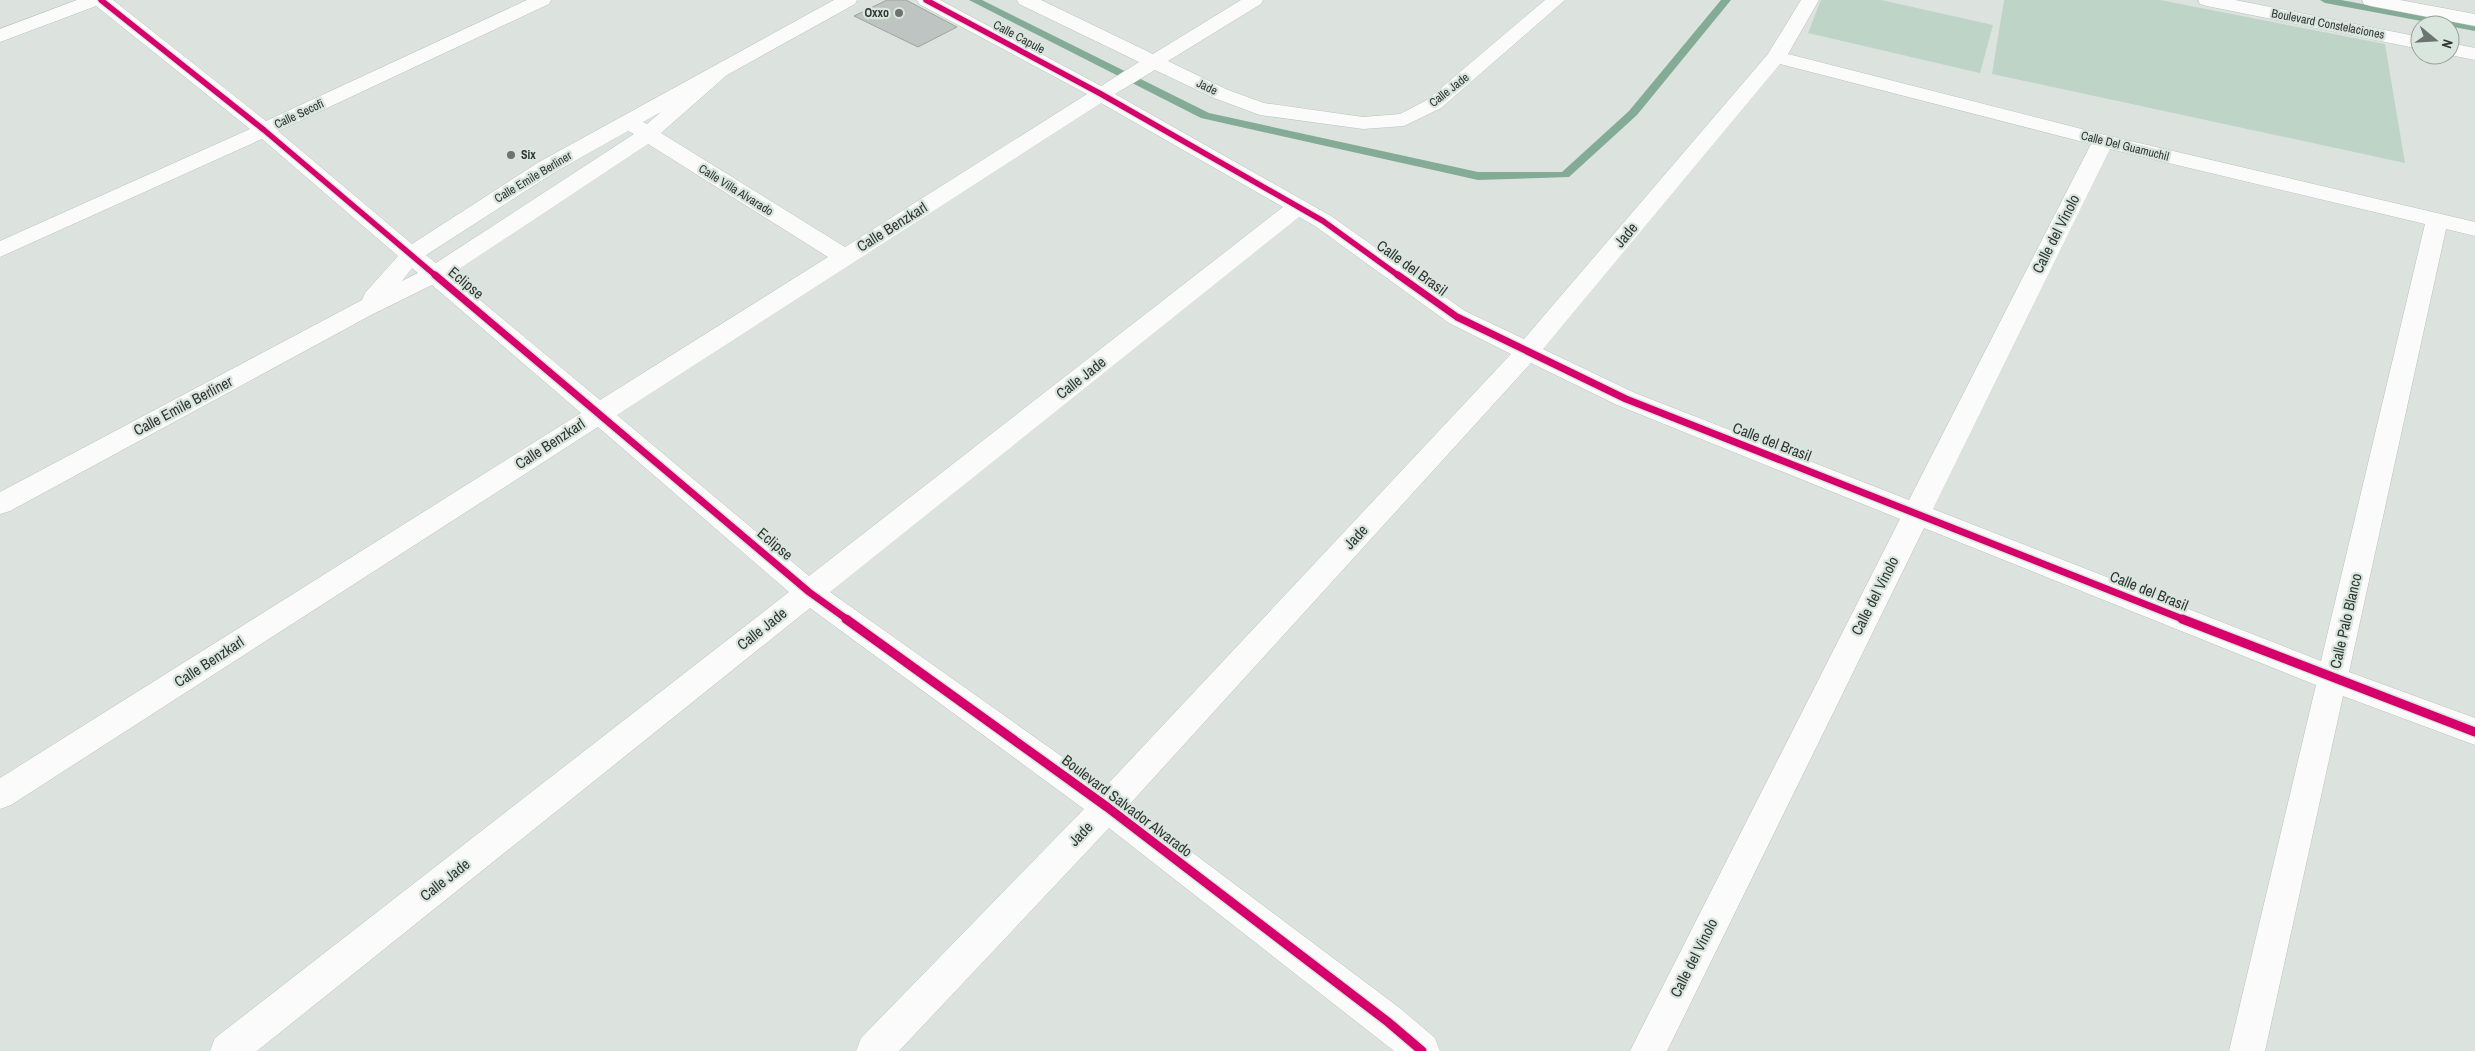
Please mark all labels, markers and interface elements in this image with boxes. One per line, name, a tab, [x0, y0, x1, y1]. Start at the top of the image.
place label: Oxxo	[864, 5, 889, 21]
street label: Boulevard Constelaciones	[2270, 5, 2386, 43]
marker: Oxxo	[893, 7, 905, 19]
north arrow	[2410, 15, 2460, 65]
street label: Calle Capule	[990, 17, 1048, 57]
text: N	[2438, 37, 2457, 51]
street label: Calle Jade	[1426, 69, 1472, 111]
street label: Jade	[1194, 75, 1220, 99]
street label: Calle Secofi	[272, 96, 326, 132]
street label: Calle Del Guamuchil	[2079, 127, 2171, 165]
street label: Calle Emile Berliner	[491, 147, 575, 206]
place label: Six	[521, 147, 536, 163]
marker: Six	[505, 149, 517, 161]
street label: Calle Villa Alvarado	[696, 161, 776, 219]
street label: Calle del Vinolo	[2027, 191, 2084, 277]
street label: Calle Benzkarl	[853, 197, 931, 256]
street label: Jade	[1609, 218, 1642, 252]
street label: Calle del Brasil	[1373, 235, 1452, 300]
street label: Eclipse	[444, 262, 489, 304]
street label: Calle Jade	[1051, 351, 1110, 404]
street label: Calle Emile Berliner	[130, 371, 236, 441]
street label: Calle Benzkarl	[511, 413, 589, 474]
street label: Calle del Brasil	[1730, 417, 1815, 466]
street label: Jade	[1339, 520, 1373, 554]
street label: Eclipse	[753, 523, 798, 565]
street label: Calle del Vinolo	[1846, 553, 1903, 639]
street label: Calle del Brasil	[2107, 565, 2191, 616]
street label: Calle Palo Blanco	[2324, 571, 2367, 671]
street label: Calle Jade	[732, 602, 791, 655]
street label: Calle Benzkarl	[170, 631, 248, 692]
street label: Boulevard Salvador Alvarado	[1058, 749, 1197, 862]
street label: Jade	[1064, 817, 1098, 851]
street label: Calle Jade	[415, 853, 474, 906]
street label: Calle del Vinolo	[1665, 915, 1722, 1001]

